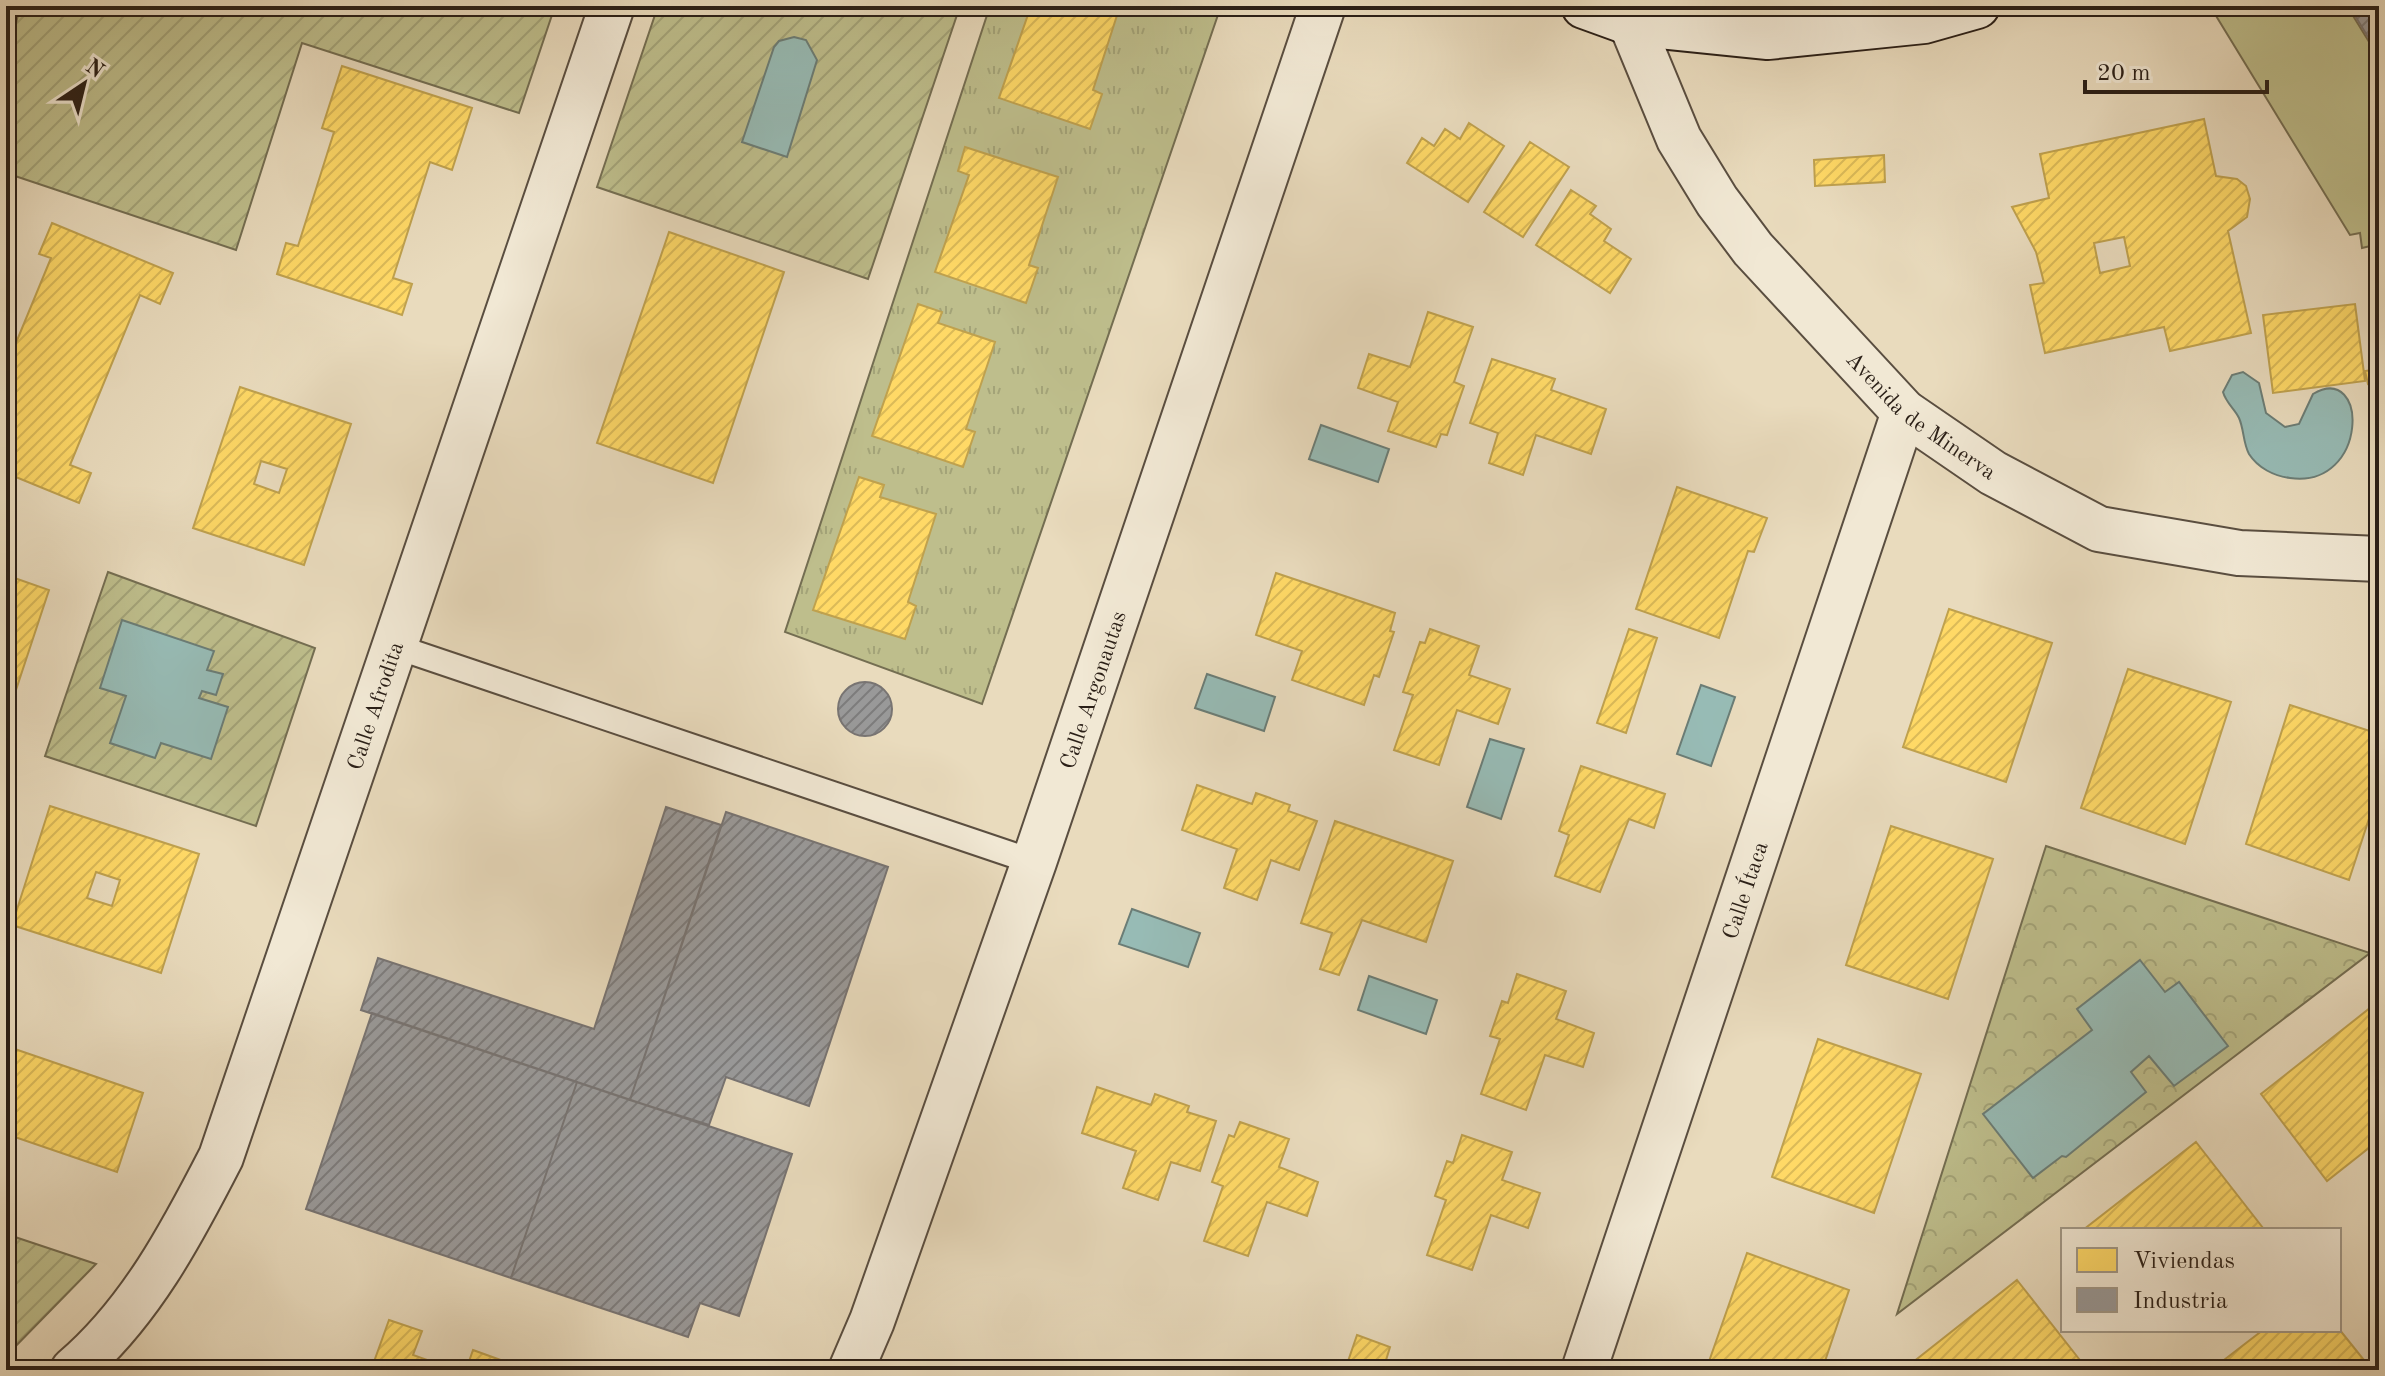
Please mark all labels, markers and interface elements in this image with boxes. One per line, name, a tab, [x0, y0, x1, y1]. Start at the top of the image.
north arrow	[44, 44, 124, 124]
scale bar	[2085, 44, 2267, 94]
text: N	[81, 55, 108, 83]
text: 20 m	[2097, 62, 2151, 86]
street label: Avenida de Minerva	[1841, 348, 1999, 485]
street label: Calle Argonautas	[1057, 609, 1131, 772]
street label: Calle Afrodita	[344, 639, 408, 773]
street label: Calle Ítaca	[1720, 839, 1773, 942]
legend	[2061, 1228, 2341, 1332]
text: Viviendas	[2133, 1250, 2235, 1274]
text: Industria	[2133, 1290, 2228, 1314]

